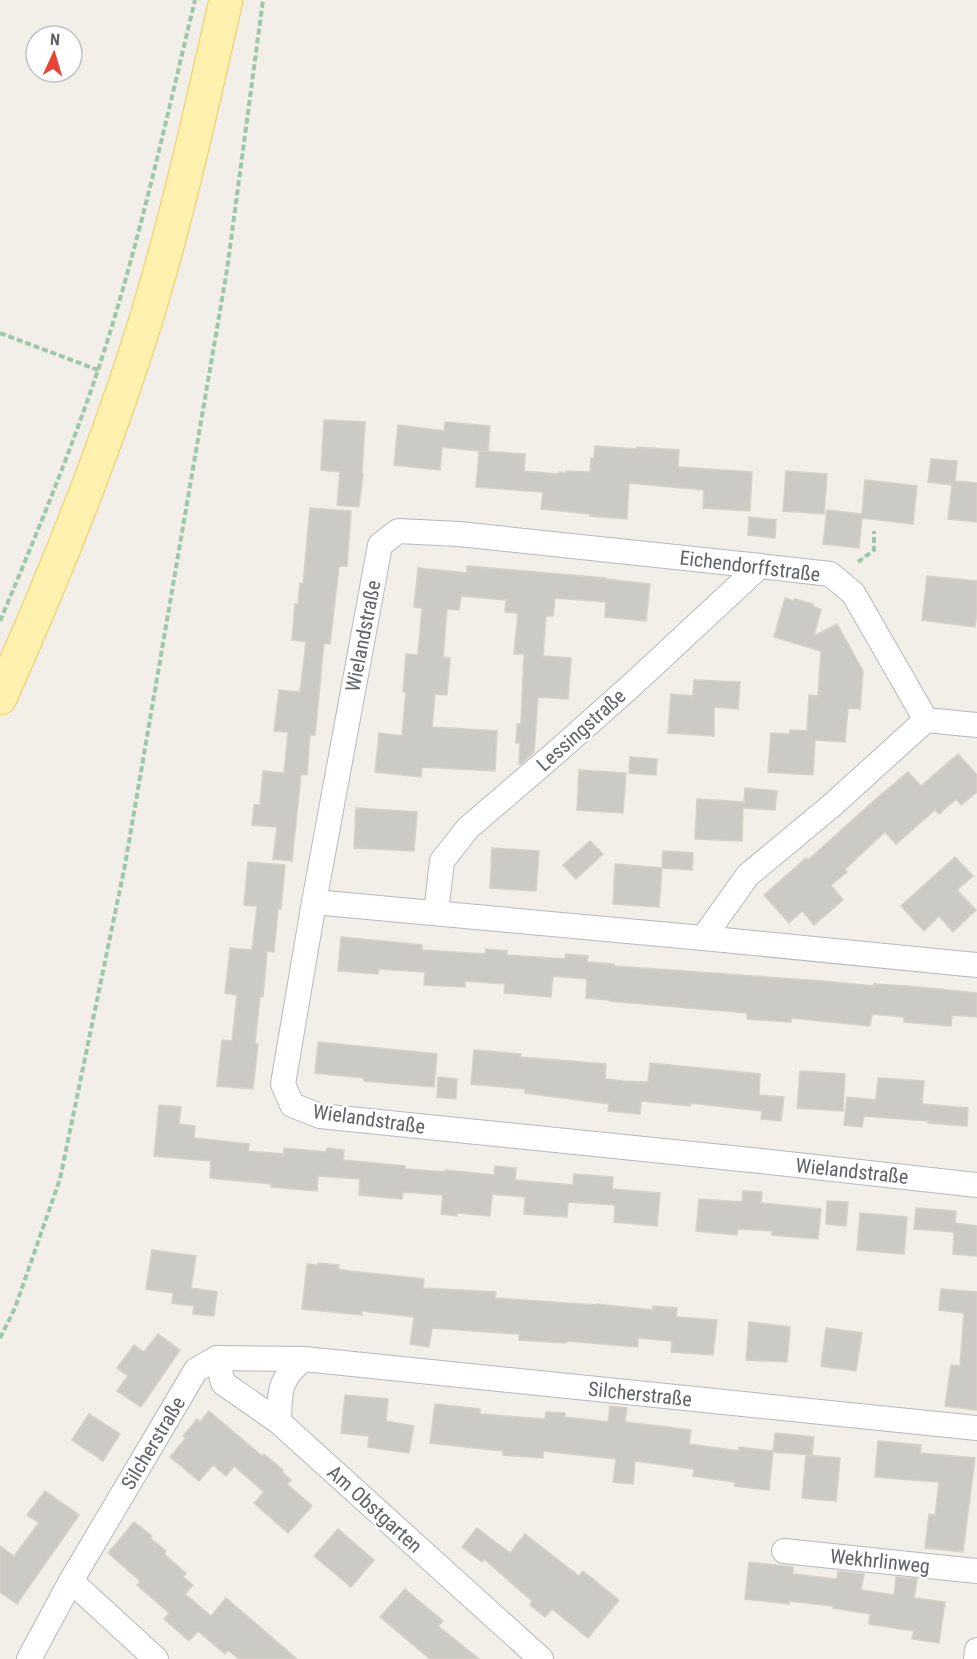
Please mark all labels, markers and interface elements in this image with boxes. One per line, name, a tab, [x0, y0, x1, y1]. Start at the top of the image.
north arrow	[24, 24, 84, 84]
text: N	[49, 30, 61, 49]
street label: Eichendorffstraße	[678, 545, 822, 587]
street label: Wielandstraße	[340, 578, 386, 694]
street label: Lessingstraße	[532, 684, 630, 776]
street label: Wielandstraße	[311, 1099, 427, 1139]
street label: Wielandstraße	[794, 1153, 910, 1189]
street label: Silcherstraße	[587, 1377, 693, 1411]
street label: Silcherstraße	[116, 1392, 190, 1494]
street label: Am Obstgarten	[323, 1460, 427, 1558]
street label: Wekhrlinweg	[829, 1544, 931, 1578]

